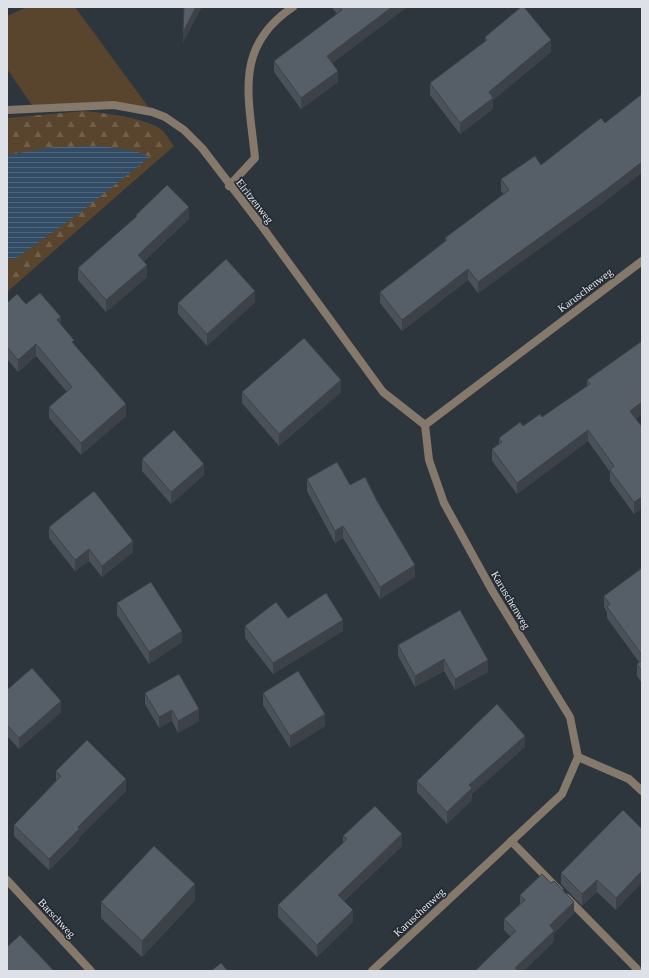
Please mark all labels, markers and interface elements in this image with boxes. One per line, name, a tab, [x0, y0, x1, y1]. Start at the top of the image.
street label: Elritzenweg	[234, 176, 276, 226]
street label: Karuschenweg	[555, 265, 615, 314]
street label: Karuschenweg	[489, 569, 533, 632]
street label: Karuschenweg	[391, 885, 447, 939]
street label: Barschweg	[36, 896, 78, 940]

